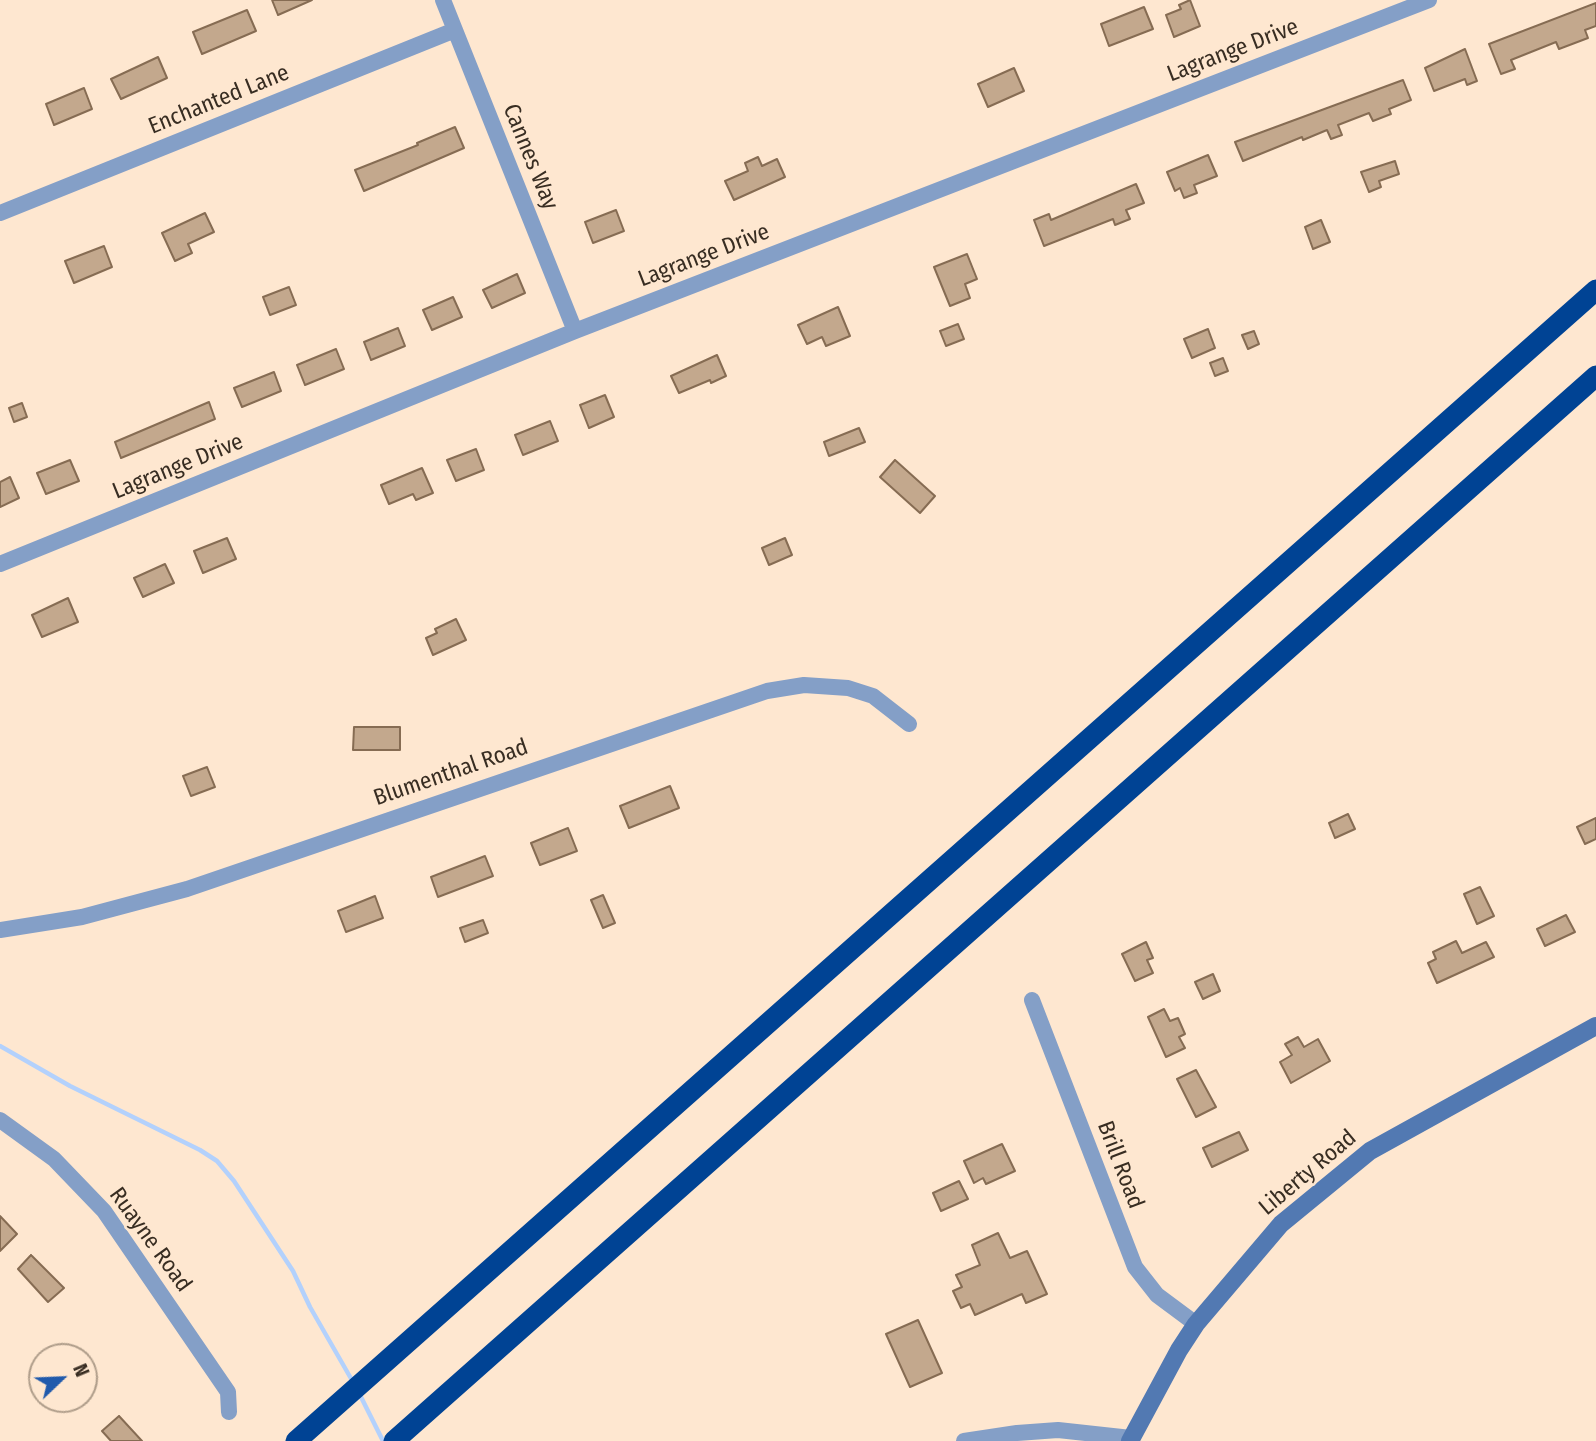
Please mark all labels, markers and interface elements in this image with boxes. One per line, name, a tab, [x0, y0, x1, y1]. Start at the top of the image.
street label: Lagrange Drive	[1163, 13, 1303, 89]
street label: Enchanted Lane	[145, 59, 293, 141]
street label: Cannes Way	[496, 100, 564, 214]
street label: Lagrange Drive	[634, 218, 774, 294]
street label: Lagrange Drive	[109, 428, 247, 506]
street label: Blumenthal Road	[370, 734, 532, 812]
street label: Brill Road	[1091, 1117, 1149, 1213]
street label: Liberty Road	[1254, 1124, 1362, 1222]
street label: Ruayne Road	[103, 1182, 197, 1298]
north arrow	[28, 1343, 98, 1413]
text: N	[68, 1361, 94, 1380]

